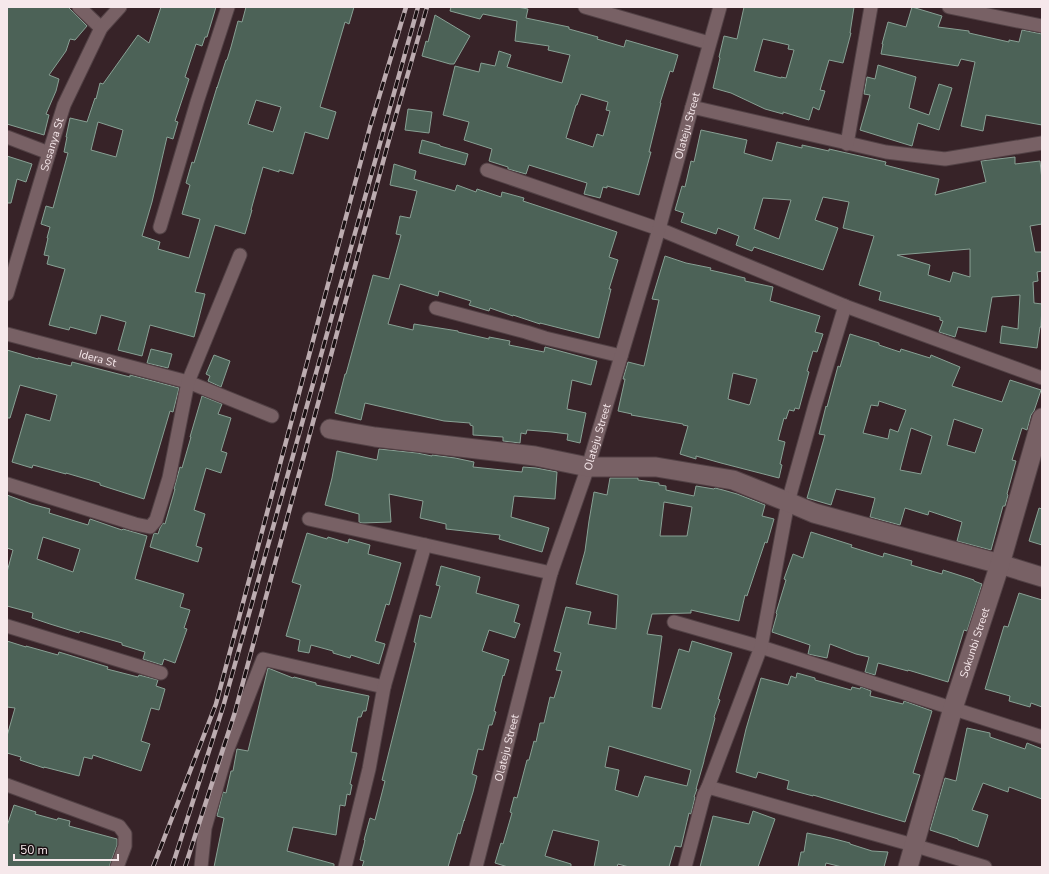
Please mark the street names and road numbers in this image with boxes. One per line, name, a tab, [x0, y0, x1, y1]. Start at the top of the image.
street label: Olateju Street	[671, 91, 704, 161]
street label: Sosanya St	[37, 116, 68, 173]
street label: Idera St	[77, 346, 118, 371]
street label: Olateju Street	[580, 402, 615, 472]
street label: Sokunbi Street	[956, 606, 993, 680]
street label: Olateju Street	[491, 713, 523, 783]

